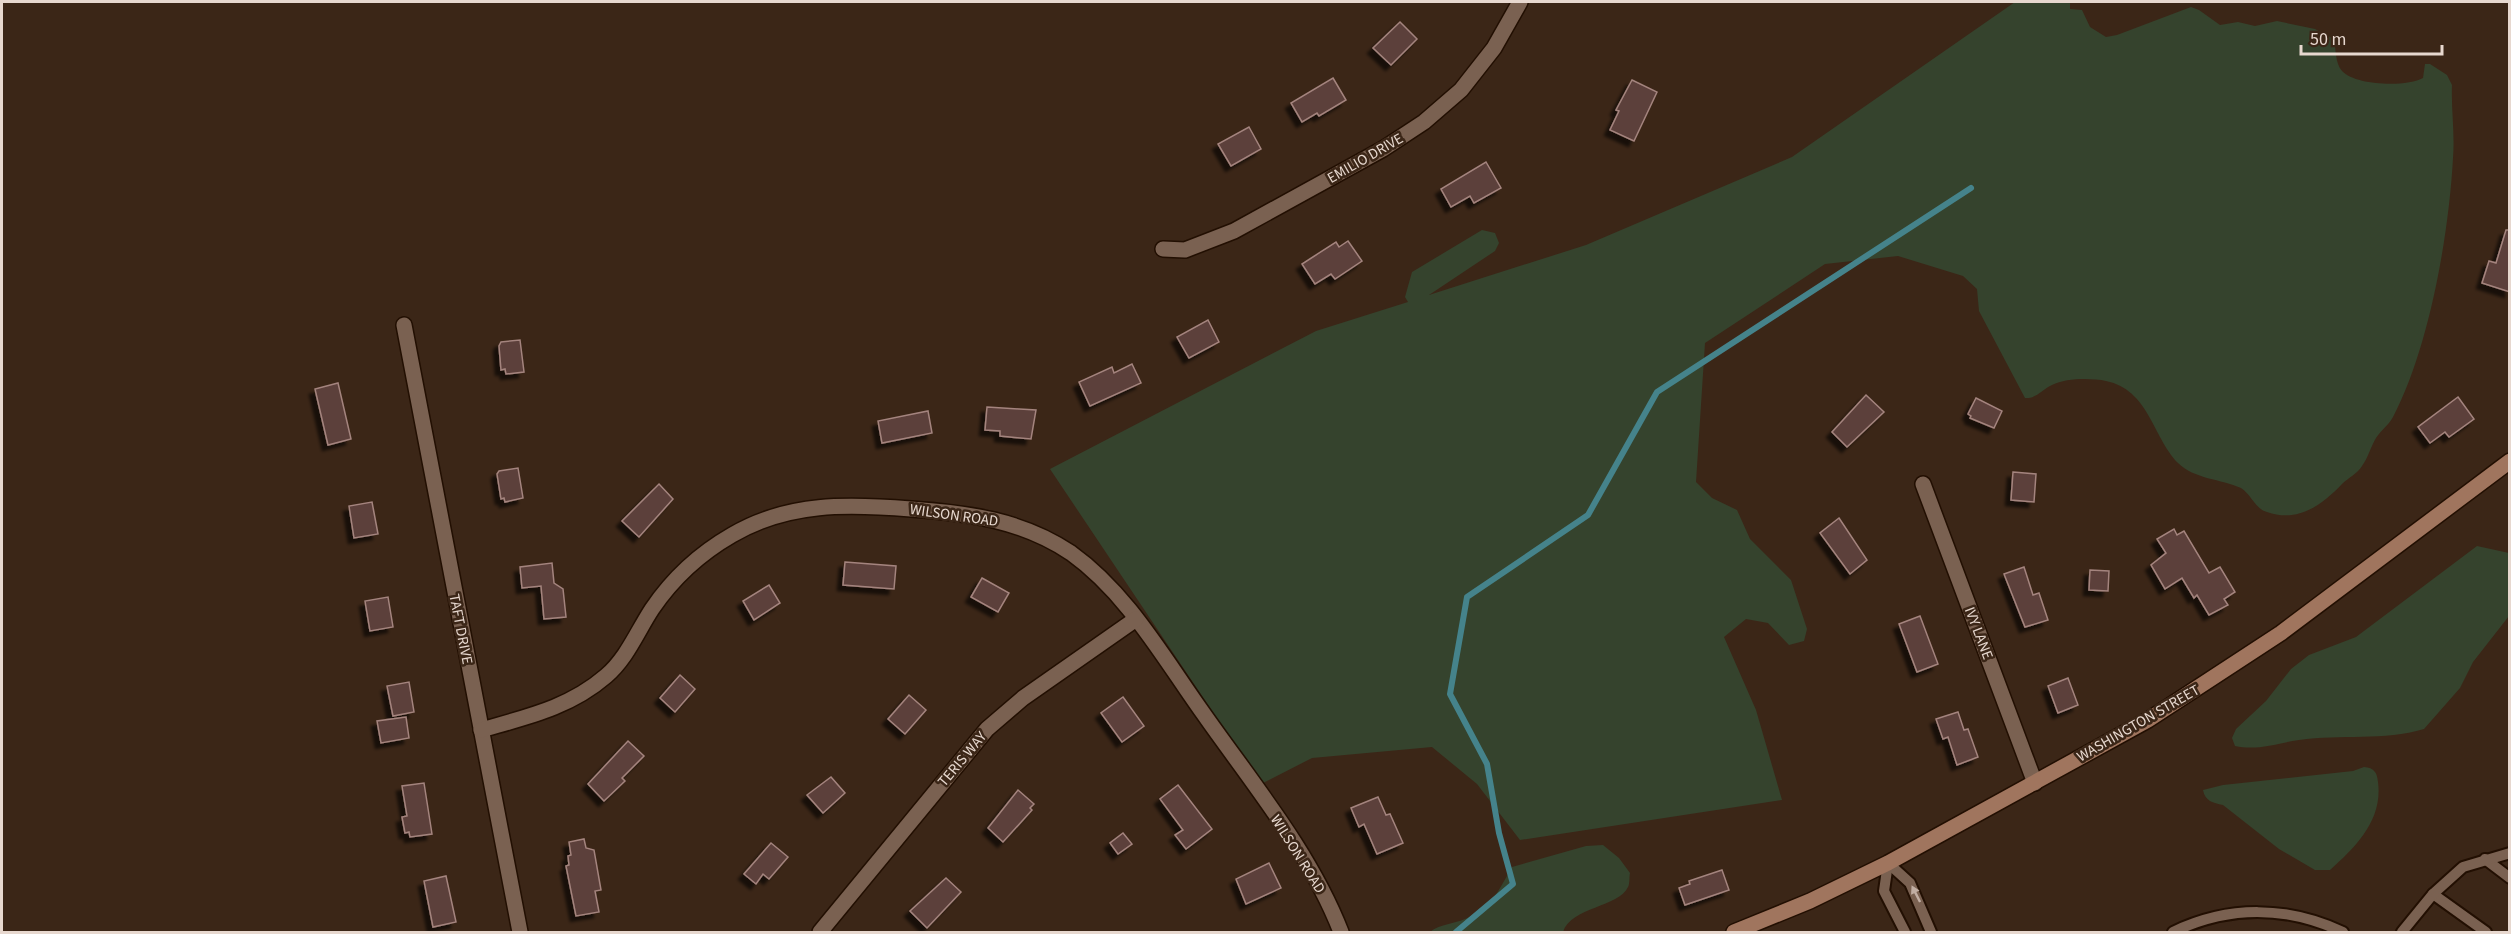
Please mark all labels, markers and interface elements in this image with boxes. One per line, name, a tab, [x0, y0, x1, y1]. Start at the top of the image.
scale bar	[2301, 18, 2442, 56]
text: 50 m	[2310, 27, 2346, 52]
street label: EMILIO DRIVE	[1323, 128, 1407, 189]
street label: WILSON ROAD	[908, 499, 1000, 532]
street label: TAFT DRIVE	[443, 592, 478, 666]
street label: IVY LANE	[1959, 604, 1998, 663]
street label: WASHINGTON STREET	[2073, 680, 2204, 767]
street label: TERIS WAY	[933, 727, 992, 791]
street label: WILSON ROAD	[1265, 811, 1330, 898]
one-way arrow	[1911, 885, 1920, 902]

